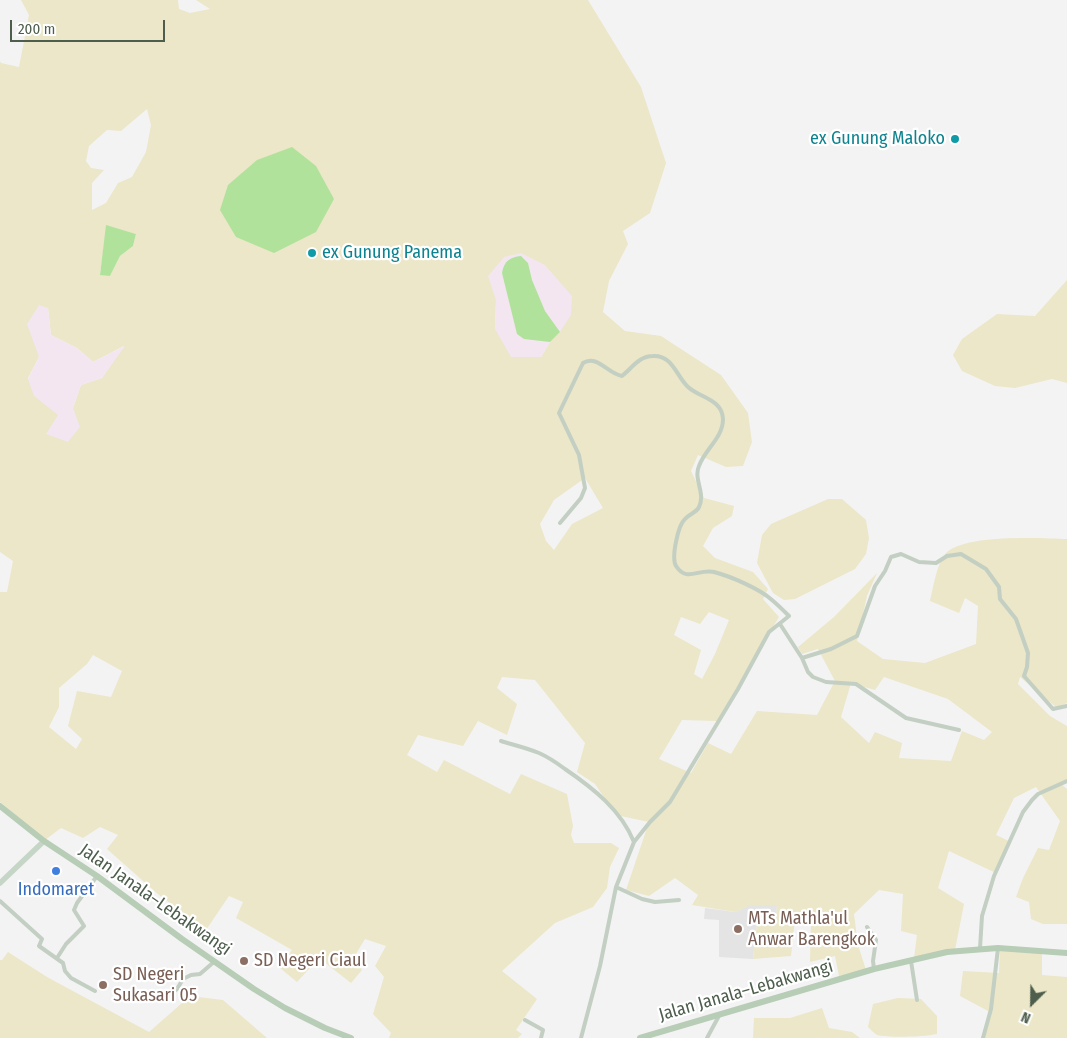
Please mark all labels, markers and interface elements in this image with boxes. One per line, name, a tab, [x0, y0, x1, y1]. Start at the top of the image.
scale bar	[12, 10, 168, 42]
text: 200 m	[18, 20, 55, 38]
place label: ex Gunung Maloko	[810, 128, 945, 150]
marker: ex Gunung Maloko	[949, 133, 961, 145]
place label: ex Gunung Panema	[322, 242, 462, 264]
marker: ex Gunung Panema	[306, 247, 318, 259]
street label: Jalan Janala–Lebakwangi	[75, 839, 235, 961]
marker: Indomaret	[50, 865, 62, 877]
place label: Indomaret	[18, 879, 94, 901]
place label: MTs Mathla'ul Anwar Barengkok	[748, 908, 875, 951]
marker: MTs Mathla'ul Anwar Barengkok	[732, 923, 744, 935]
place label: SD Negeri Ciaul	[254, 950, 366, 972]
marker: SD Negeri Ciaul	[238, 955, 250, 967]
street label: Jalan Janala–Lebakwangi	[656, 956, 836, 1026]
place label: SD Negeri Sukasari 05	[113, 964, 197, 1006]
north arrow	[1007, 978, 1057, 1028]
marker: SD Negeri Sukasari 05	[97, 979, 109, 991]
text: N	[1019, 1008, 1033, 1027]

